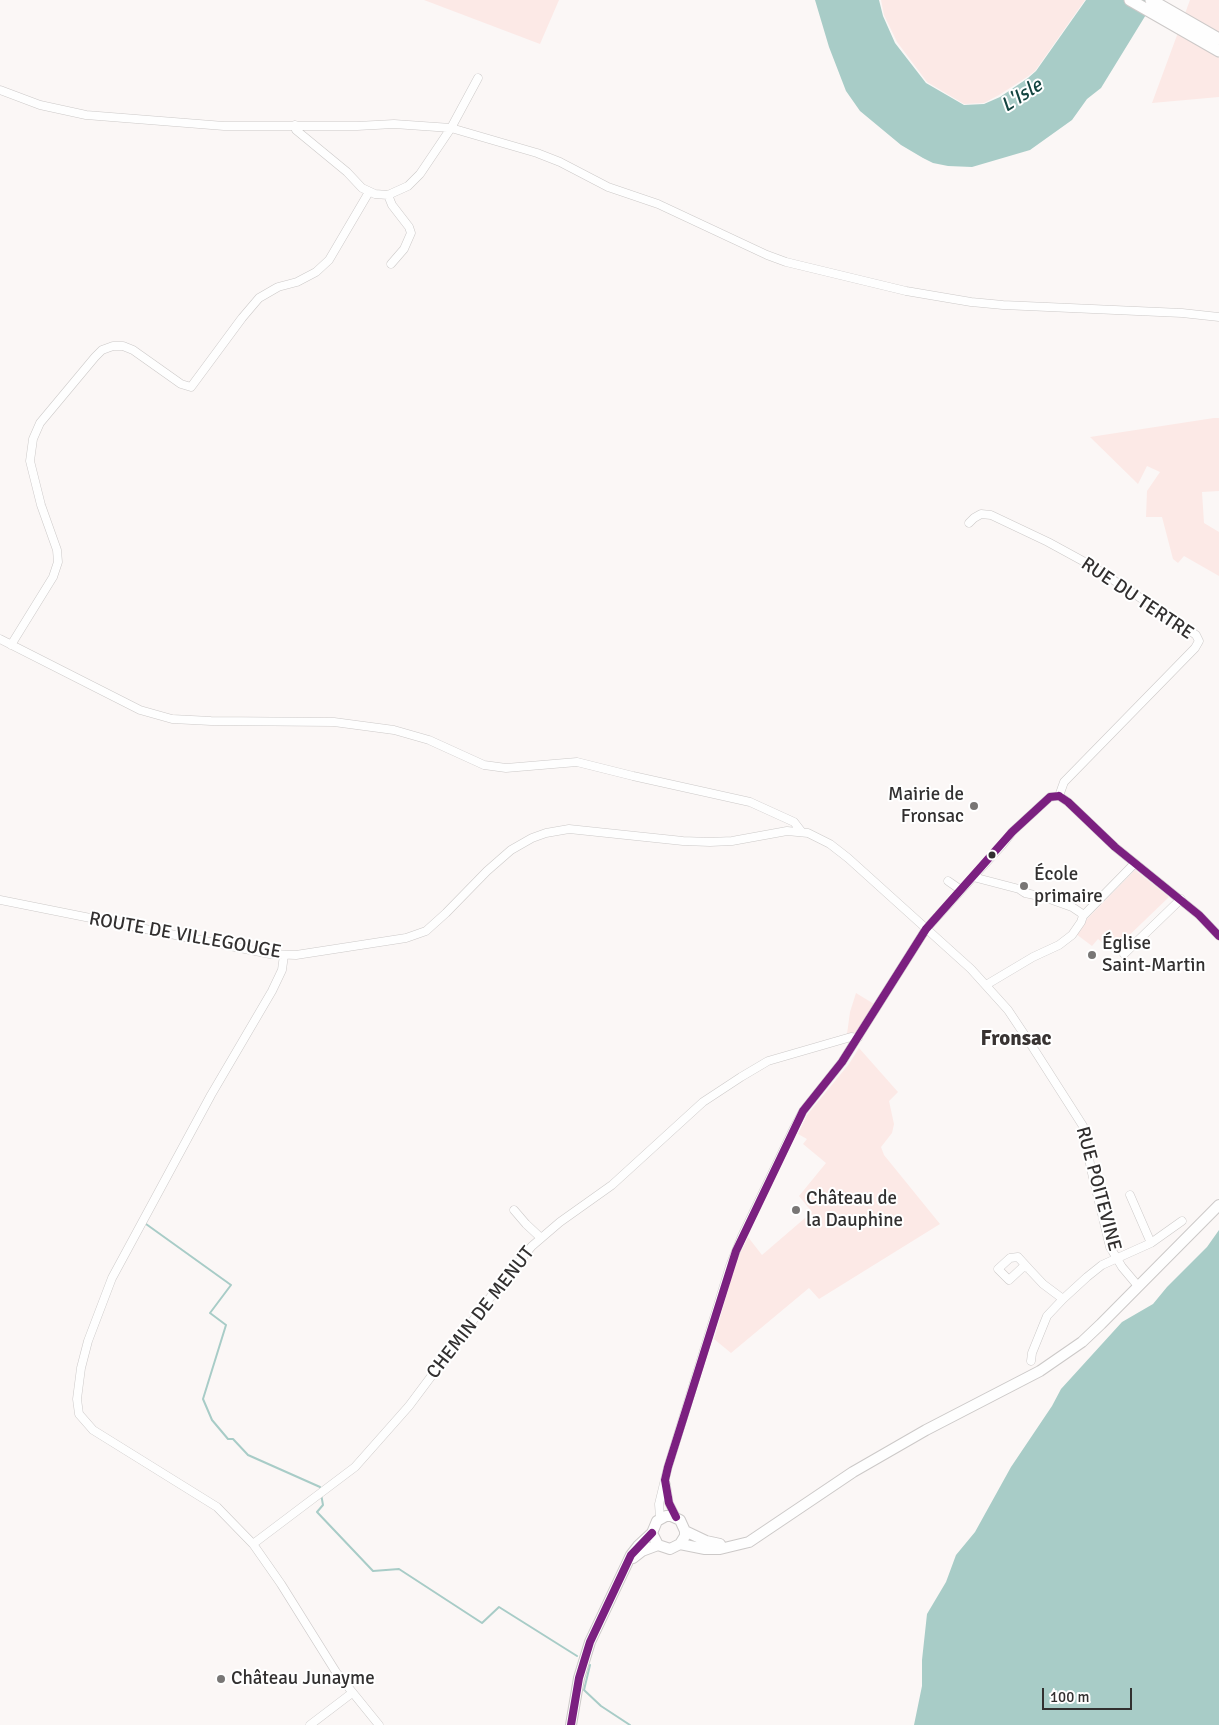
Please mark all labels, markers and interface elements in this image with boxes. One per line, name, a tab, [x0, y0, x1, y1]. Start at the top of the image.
water label: L'Isle	[997, 74, 1047, 118]
street label: RUE DU TERTRE	[1076, 553, 1198, 645]
place label: Mairie de Fronsac	[888, 784, 964, 828]
marker: Mairie de Fronsac	[968, 800, 980, 812]
unlabelled marker	[987, 850, 997, 860]
place label: École primaire	[1034, 864, 1103, 908]
marker: École primaire	[1018, 880, 1030, 892]
street label: ROUTE DE VILLEGOUGE	[87, 908, 283, 964]
place label: Église Saint-Martin	[1102, 933, 1206, 977]
marker: Église Saint-Martin	[1086, 949, 1098, 961]
district label: Fronsac	[980, 1026, 1052, 1052]
street label: RUE POITEVINE	[1070, 1124, 1126, 1254]
place label: Château de la Dauphine	[806, 1188, 903, 1232]
marker: Château de la Dauphine	[790, 1204, 802, 1216]
street label: CHEMIN DE MENUT	[422, 1242, 540, 1384]
place label: Château Junayme	[231, 1668, 375, 1690]
marker: Château Junayme	[215, 1673, 227, 1685]
scale bar	[1044, 1678, 1134, 1710]
text: 100 m	[1050, 1688, 1090, 1706]

